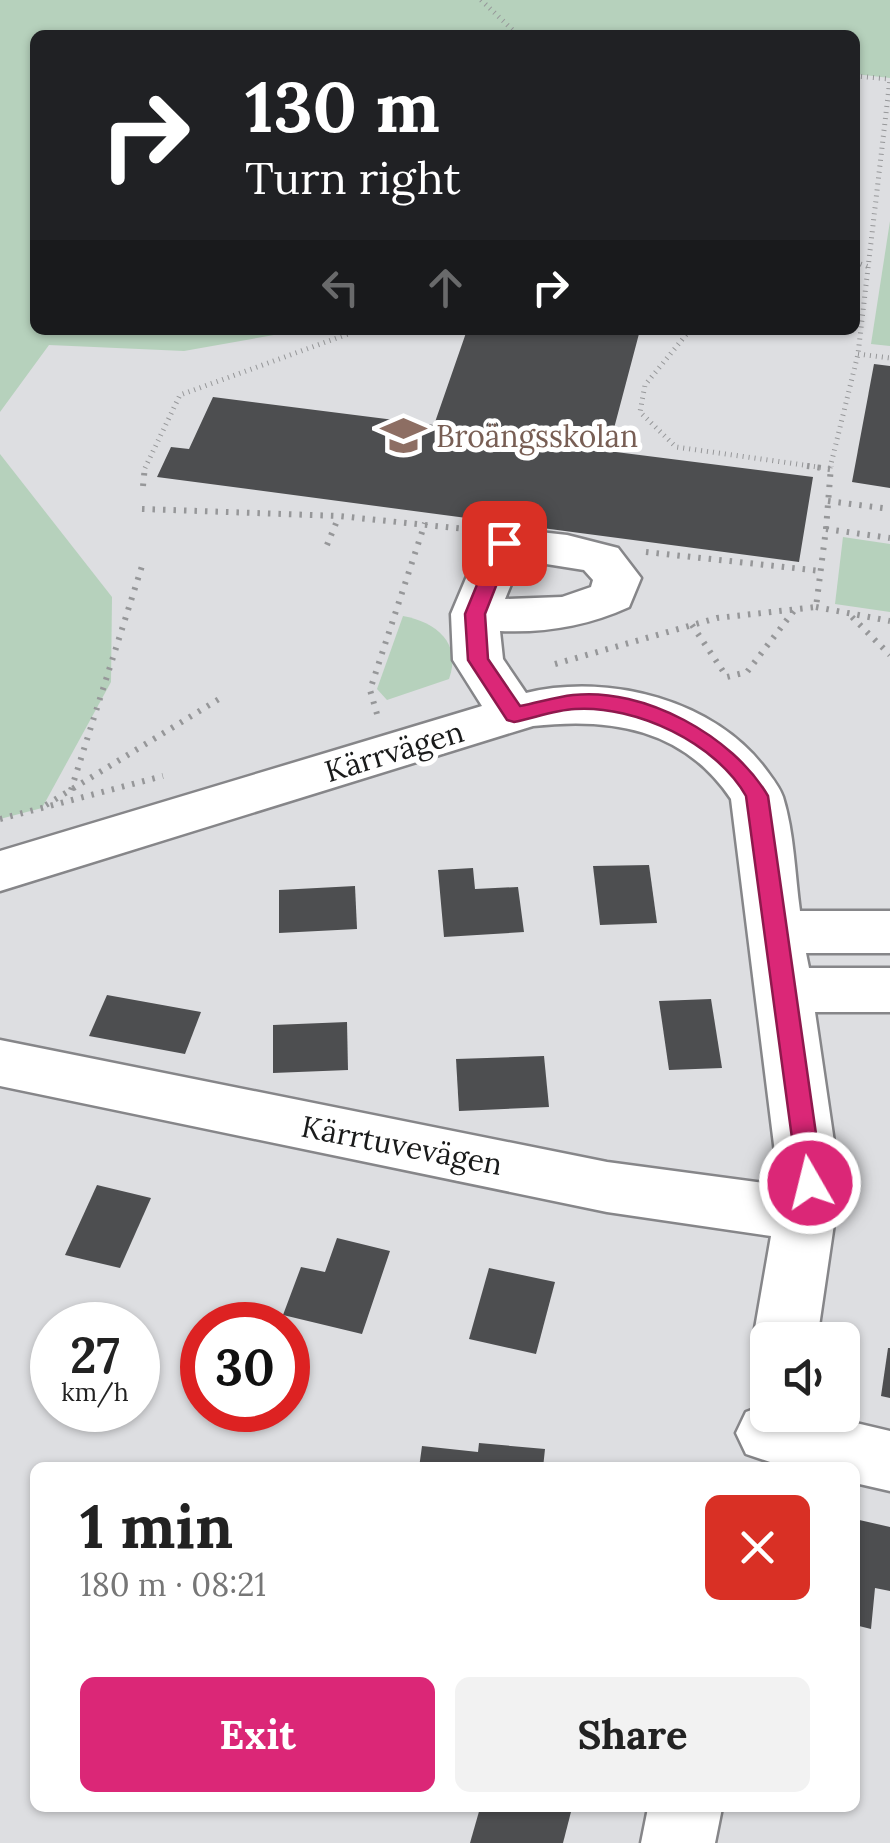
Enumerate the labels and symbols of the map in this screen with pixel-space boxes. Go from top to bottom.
school or university icon: Broängsskolan [379,412,427,460]
place label: Broängsskolan [436,417,638,456]
pin [462,501,547,586]
street label: Kärrvägen [320,712,468,791]
street label: Kärrtuvevägen [298,1107,506,1184]
position arrow [758,1131,862,1235]
speed limit sign: 30 [180,1302,310,1432]

